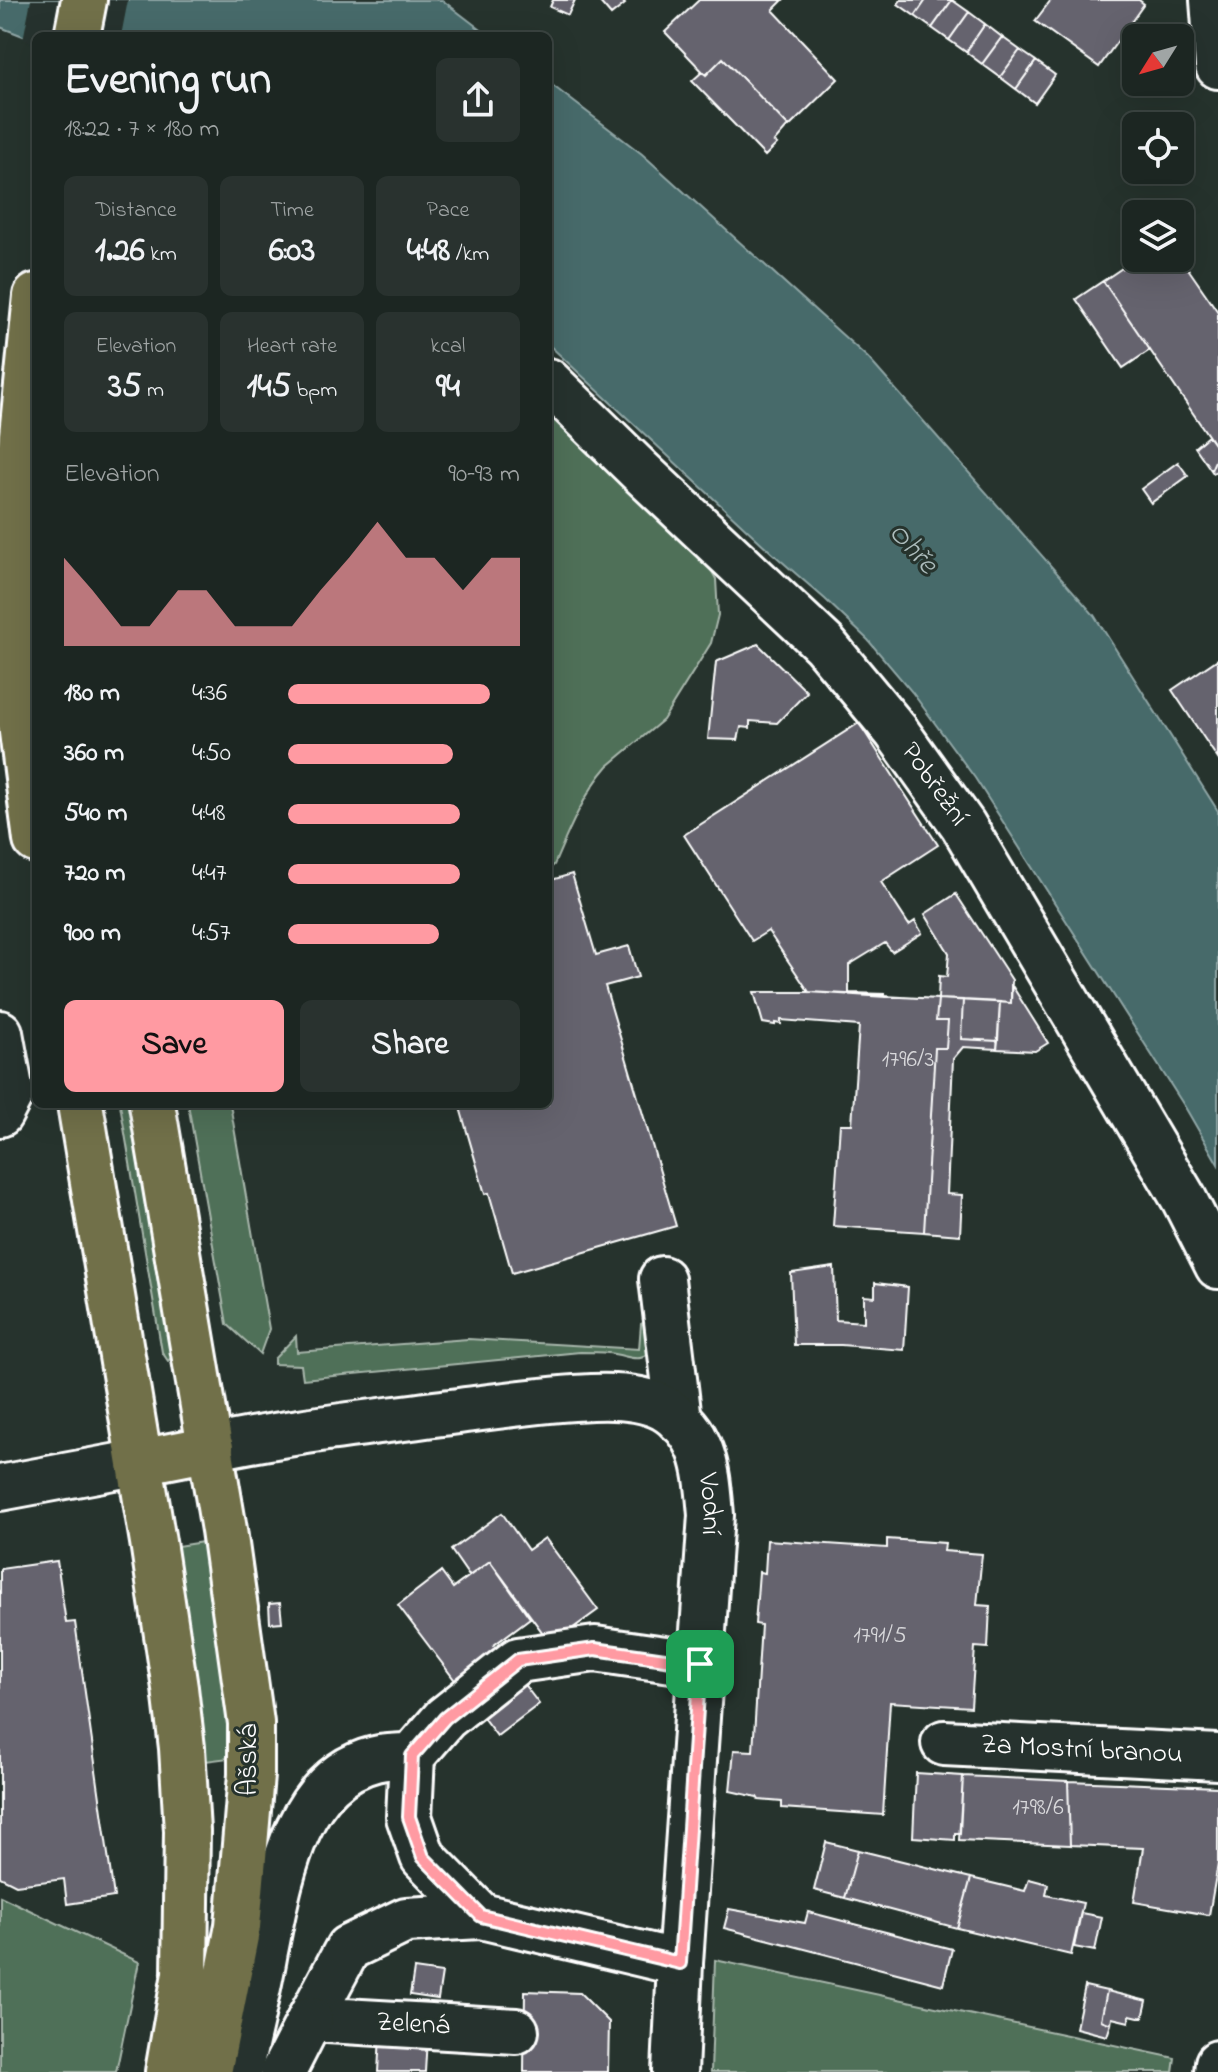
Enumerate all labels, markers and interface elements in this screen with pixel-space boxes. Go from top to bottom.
north arrow [1122,24,1194,96]
map controls [1122,24,1194,272]
text: Evening run [64,49,271,113]
button: share [436,58,520,142]
text: 18:22 · 7 × 180 m [64,111,219,149]
button: locate [1122,112,1194,184]
text: Distance [95,195,177,227]
text: Time [270,195,314,227]
text: Pace [427,195,469,227]
button: layers [1122,200,1194,272]
text: 1.26 [95,227,145,277]
text: 6:03 [269,227,315,277]
text: 4:48 [407,227,450,277]
text: km [145,239,177,271]
text: /km [450,239,489,271]
text: Elevation [96,331,176,363]
text: Heart rate [247,331,337,363]
text: kcal [431,331,465,363]
text: 35 [108,363,141,413]
text: 145 [247,363,291,413]
text: 94 [436,363,460,413]
text: m [141,375,164,407]
text: bpm [291,375,337,407]
text: Elevation [64,456,160,494]
text: 90–93 m [448,456,520,494]
water label: Ohře [877,513,948,586]
text: 180 m [64,675,120,713]
text: 4:36 [192,675,227,713]
street label: Pobřežní [890,734,978,835]
text: 360 m [64,735,124,773]
text: 4:50 [192,735,231,773]
text: 540 m [64,795,128,833]
text: 4:48 [192,795,225,833]
text: 720 m [64,855,126,893]
text: 4:47 [192,855,226,893]
text: 900 m [64,915,121,953]
text: 4:57 [192,915,231,953]
button: Save [64,1000,284,1092]
button: Share [300,1000,520,1092]
house number: 1796/3 [882,1043,934,1078]
street label: Vodní [686,1469,732,1537]
house number: 1791/5 [853,1619,907,1654]
pin [666,1630,734,1698]
icon: arrive [678,1642,722,1686]
street label: Ašská [229,1724,270,1796]
street label: Za Mostní branou [980,1724,1184,1776]
house number: 1798/6 [1012,1791,1064,1826]
street label: Zelená [375,2003,451,2047]

